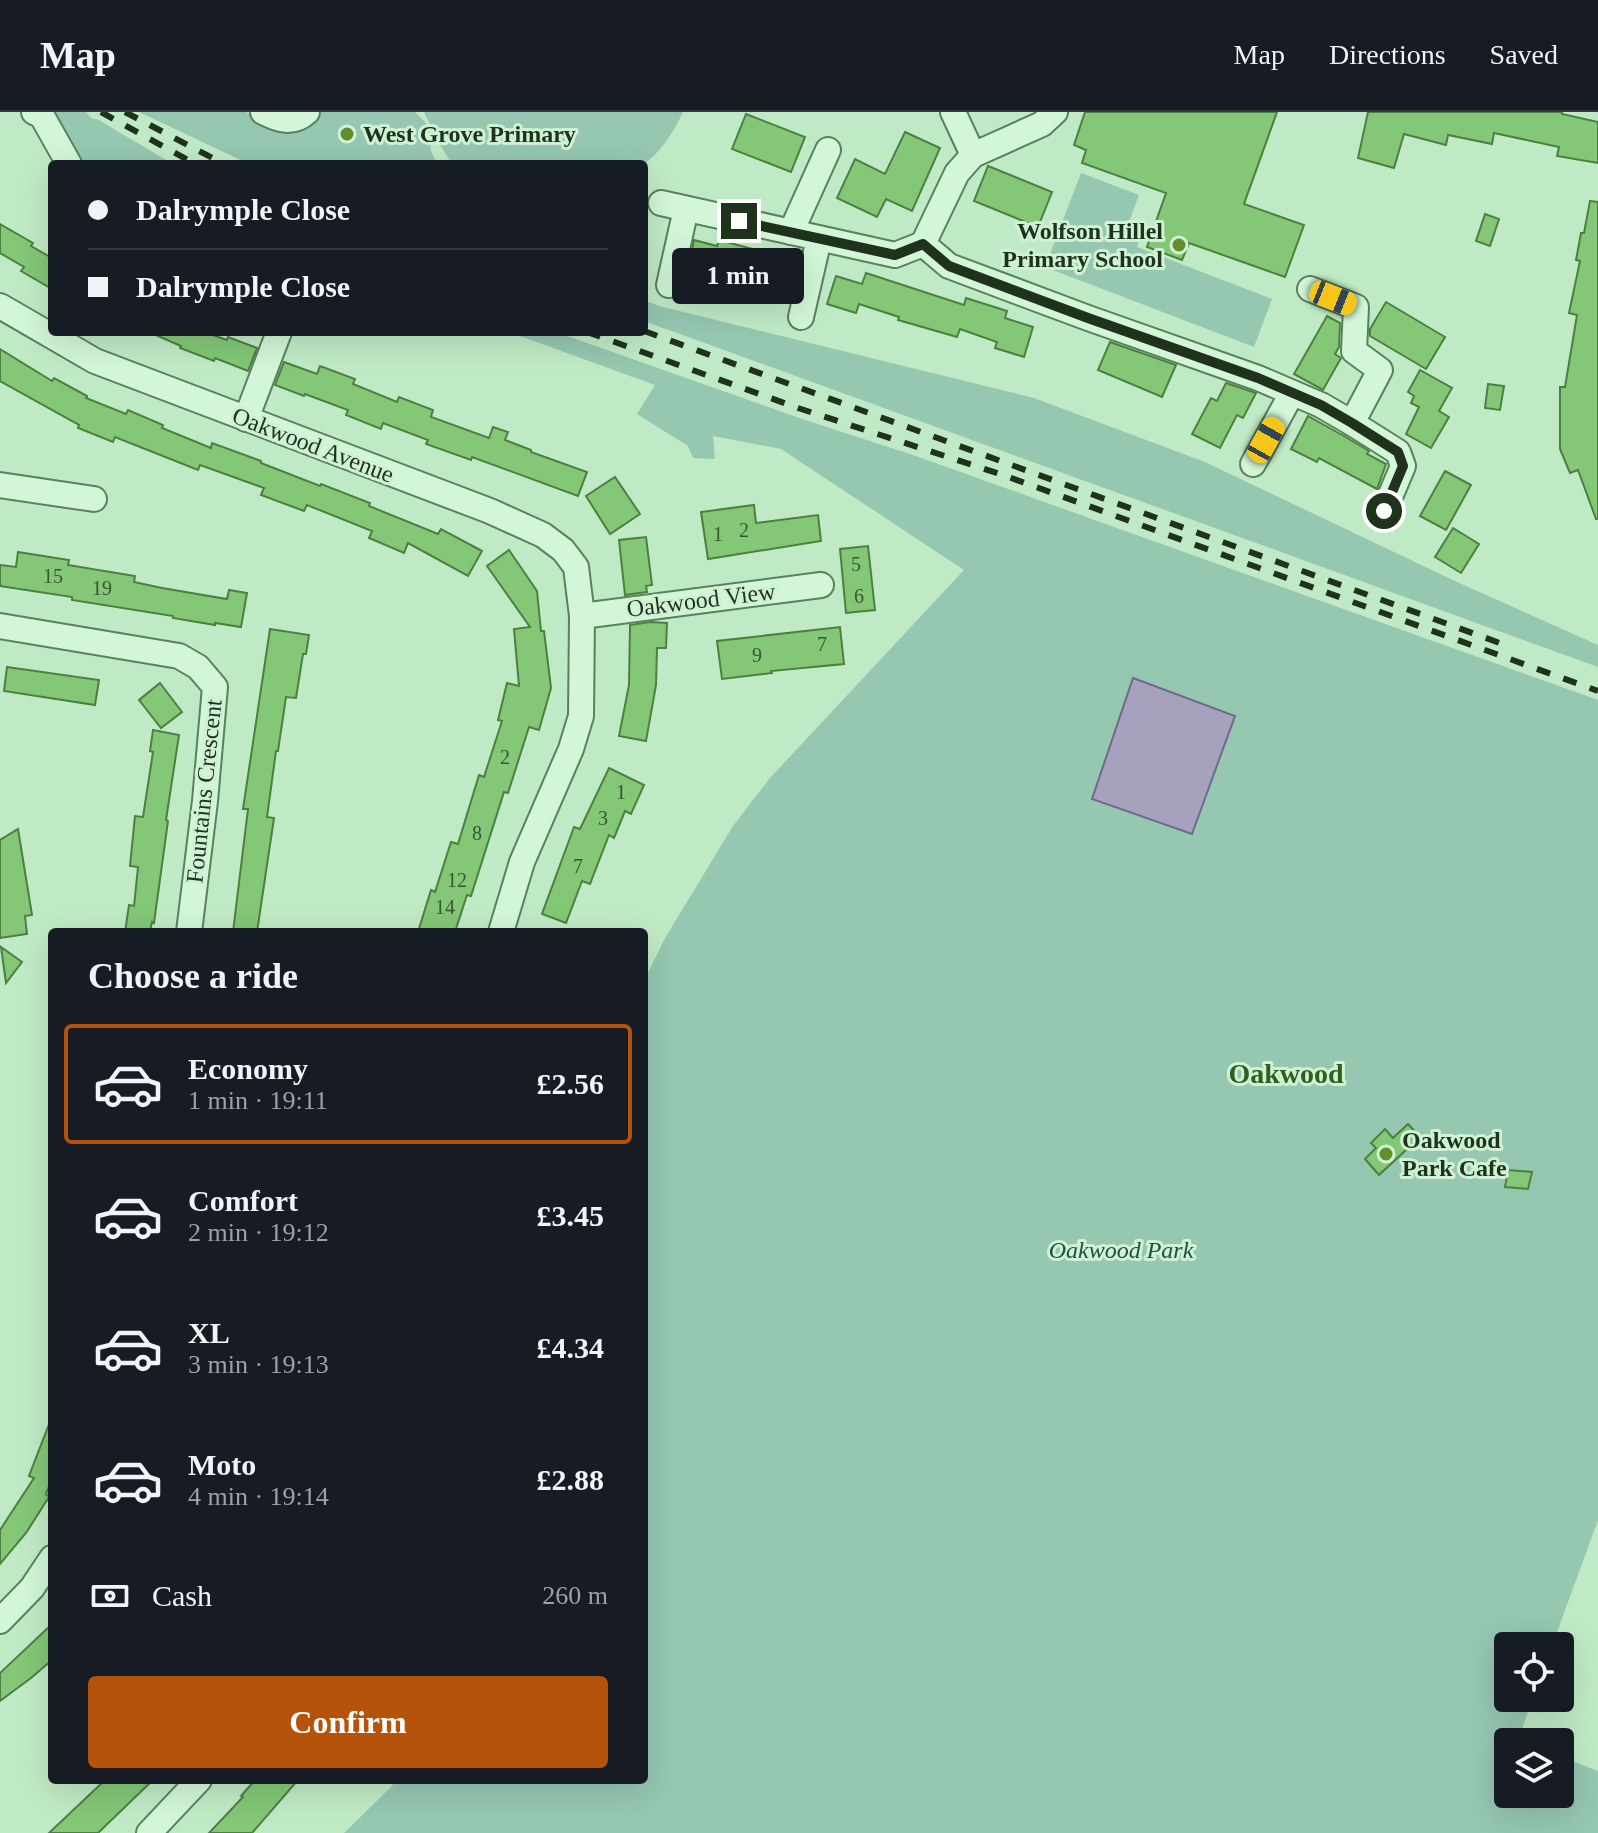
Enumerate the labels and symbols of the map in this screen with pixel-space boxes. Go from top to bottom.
place label: West Grove Primary [363,121,576,147]
marker: West Grove Primary [338,125,356,143]
route end [721,203,757,239]
place label: Wolfson Hillel Primary School [1002,218,1163,272]
marker: Wolfson Hillel Primary School [1170,236,1188,254]
callout: 1 min [673,249,805,305]
car [1306,278,1360,318]
street label: Oakwood Avenue [229,402,397,488]
car [1244,413,1288,467]
route start [1366,493,1402,529]
house number: 2 [739,519,749,541]
house number: 1 [713,523,723,545]
house number: 5 [851,553,861,575]
house number: 15 [43,565,63,587]
house number: 19 [92,577,112,599]
street label: Oakwood View [625,578,777,622]
house number: 6 [854,585,864,607]
house number: 7 [817,633,827,655]
house number: 9 [752,644,762,666]
street label: Fountains Crescent [181,697,227,884]
house number: 2 [500,746,510,768]
house number: 1 [616,781,626,803]
house number: 3 [598,807,608,829]
house number: 8 [472,822,482,844]
house number: 7 [573,855,583,877]
house number: 12 [447,869,467,891]
house number: 14 [435,896,455,918]
district label: Oakwood [1228,1058,1344,1089]
place label: Oakwood Park Cafe [1402,1127,1507,1181]
marker: Oakwood Park Cafe [1377,1145,1395,1163]
park label: Oakwood Park [1049,1237,1194,1263]

